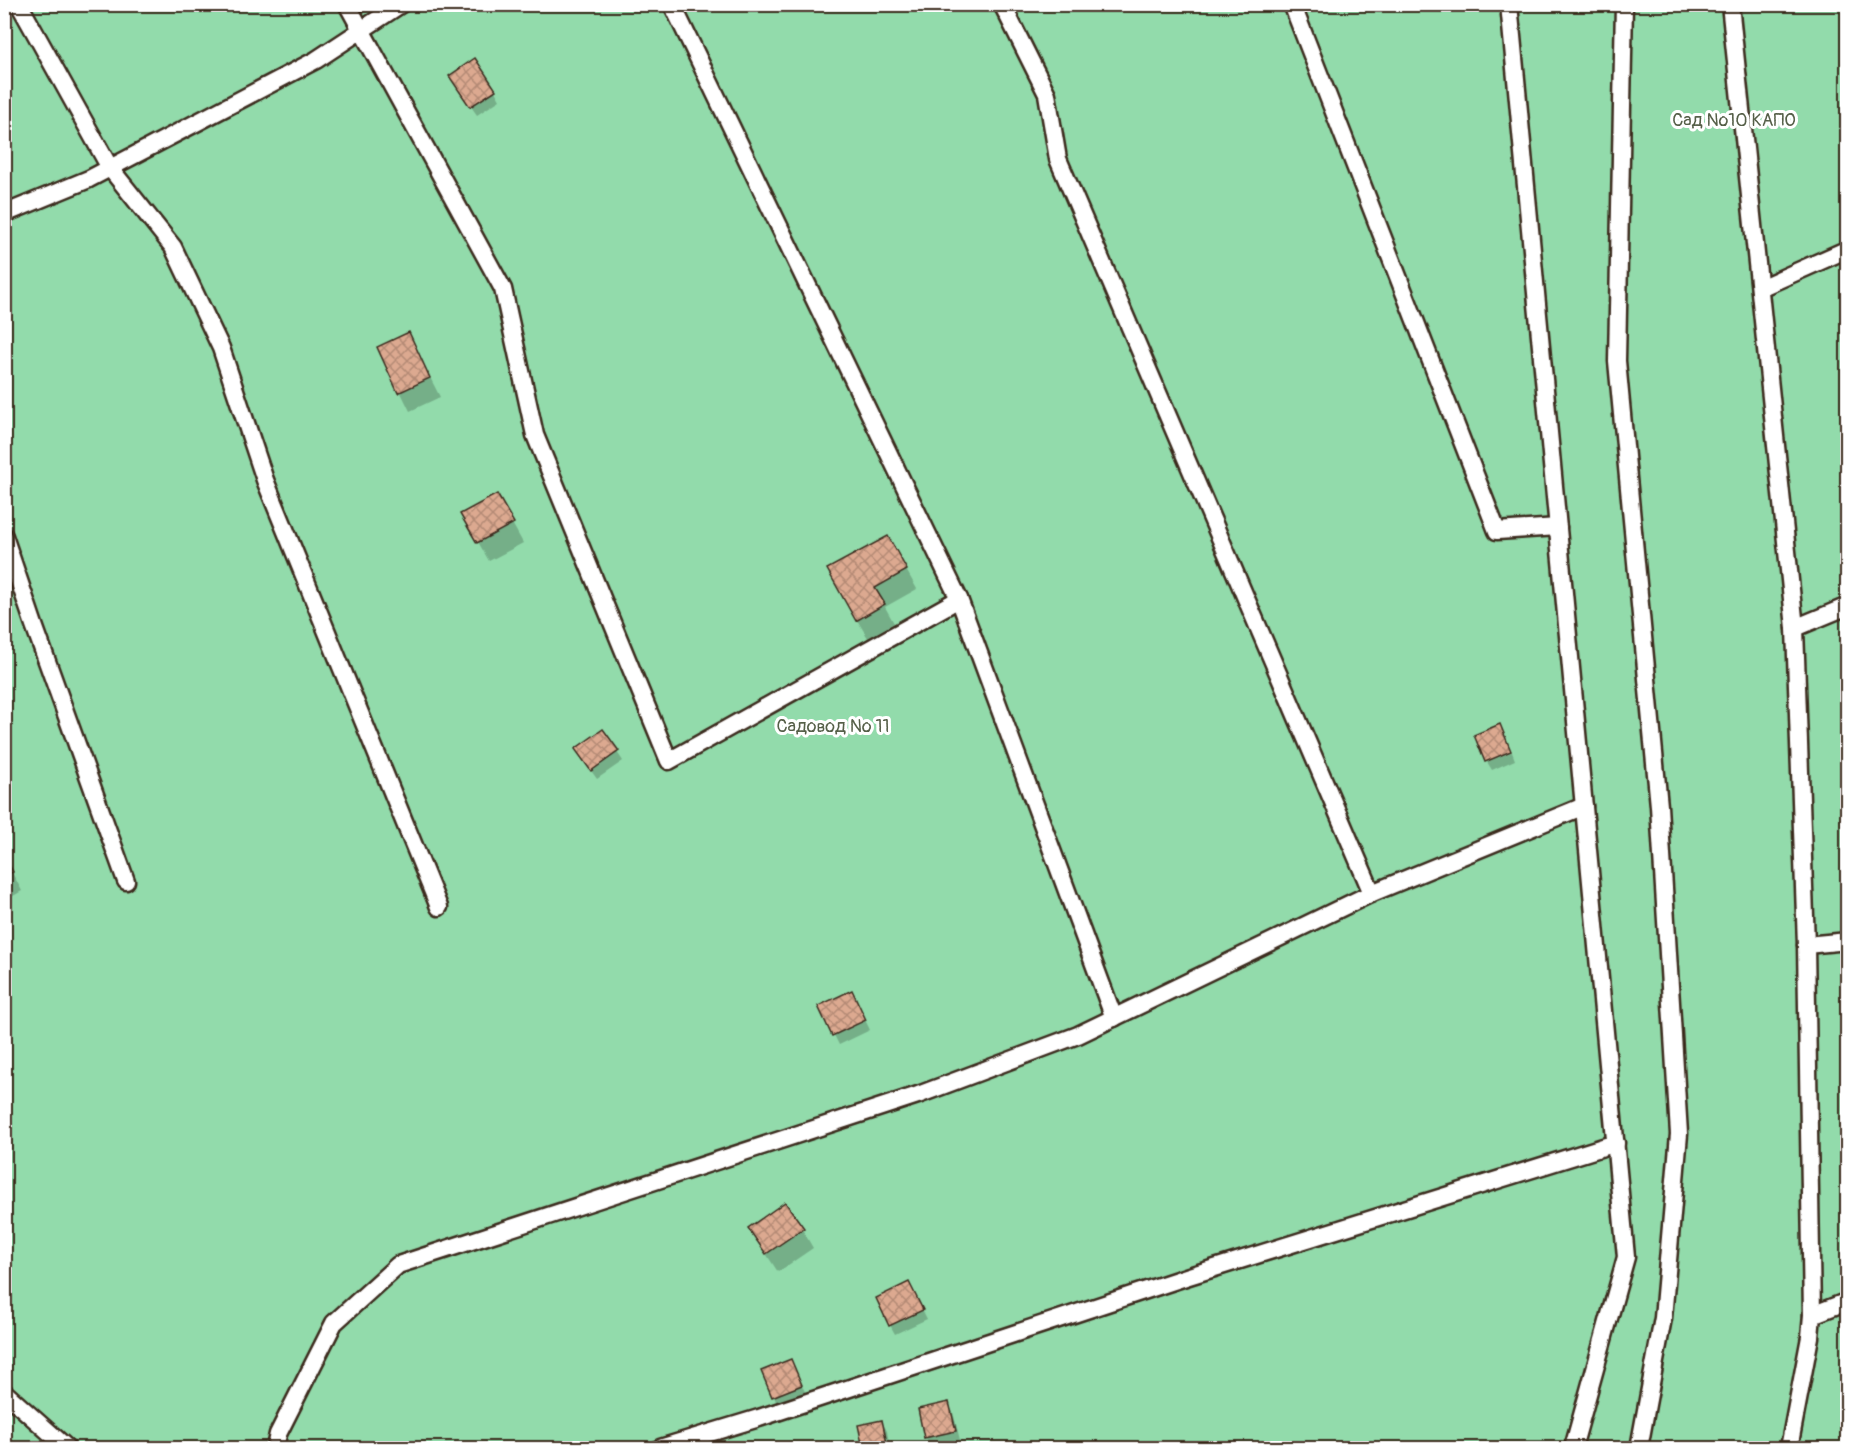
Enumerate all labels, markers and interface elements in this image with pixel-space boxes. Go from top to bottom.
park label: Сад №10 КАПО [1672,109,1796,132]
park label: Садовод № 11 [777,715,890,738]

